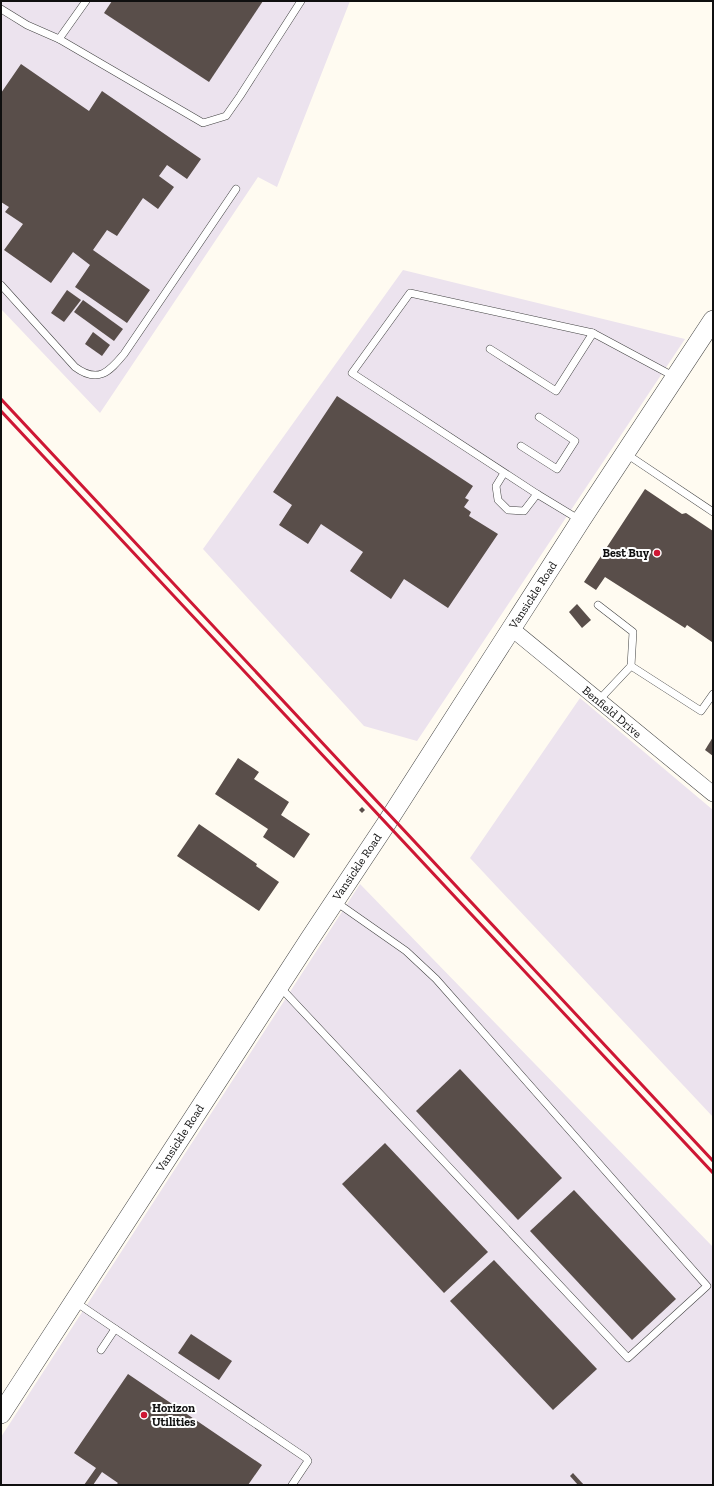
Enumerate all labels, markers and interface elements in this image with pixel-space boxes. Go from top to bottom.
place label: Best Buy [603,546,650,560]
marker: Best Buy [652,548,662,558]
street label: Vansickle Road [505,558,560,632]
street label: Benfield Drive [580,683,645,741]
street label: Vansickle Road [329,831,385,904]
street label: Vansickle Road [152,1101,207,1175]
place label: Horizon Utilities [152,1401,196,1429]
marker: Horizon Utilities [139,1410,149,1420]

